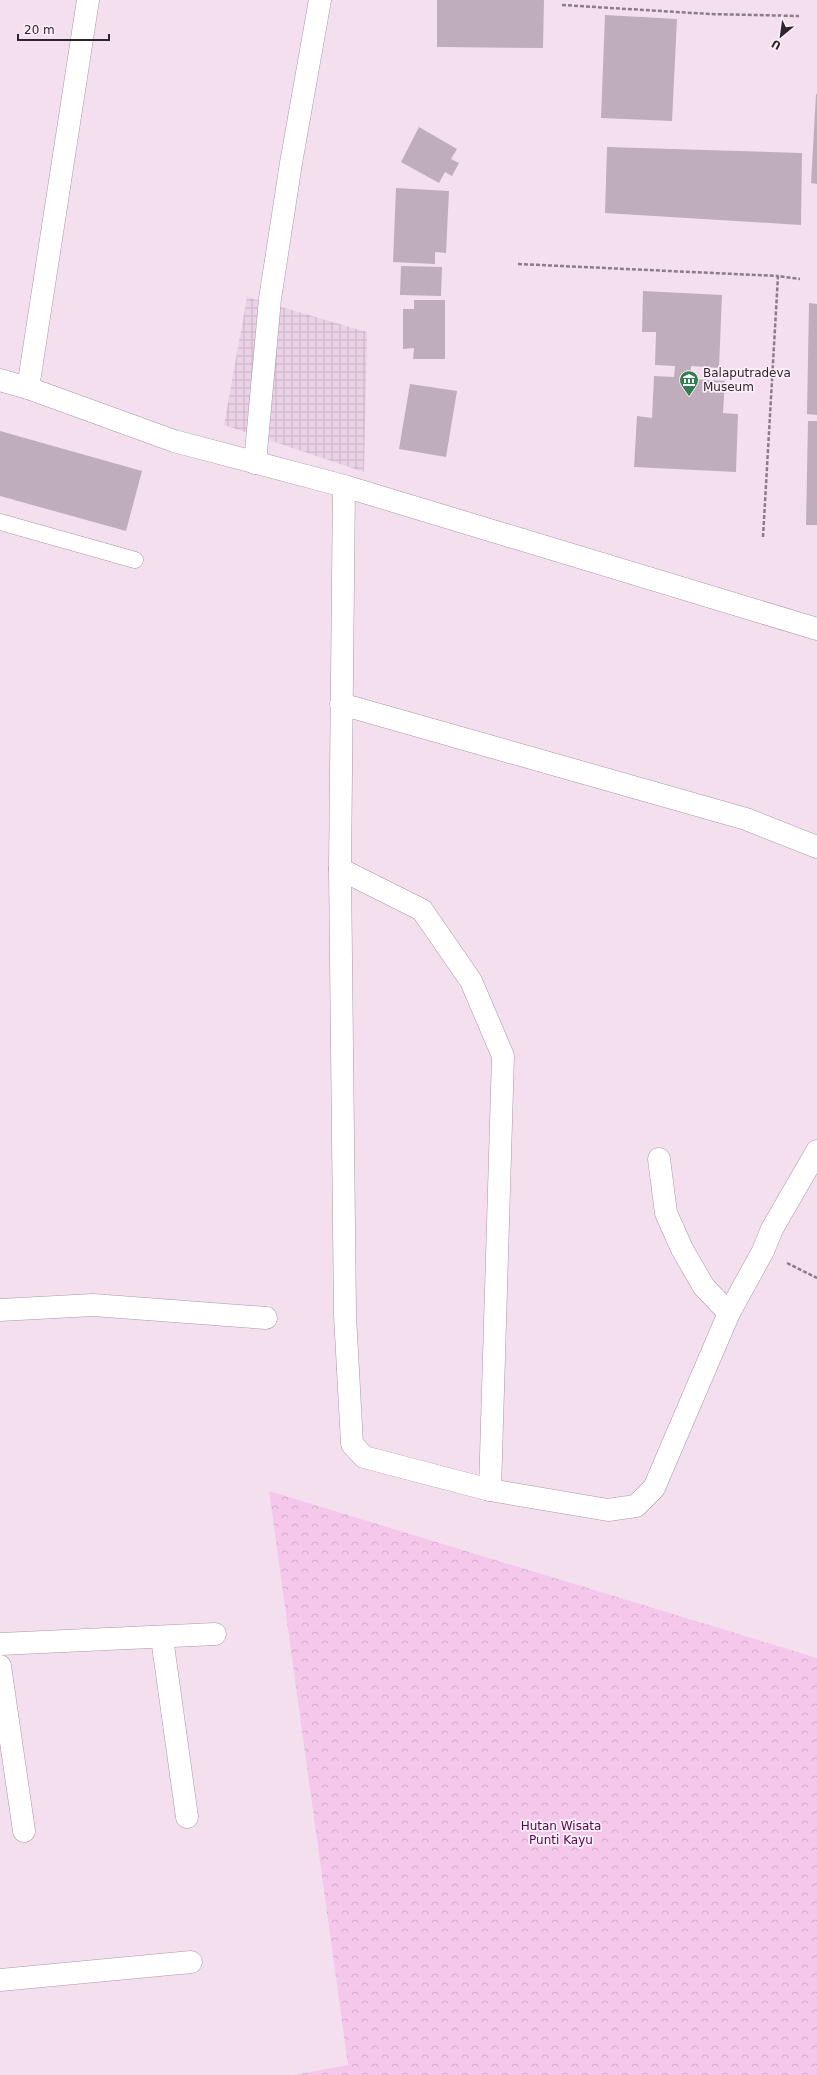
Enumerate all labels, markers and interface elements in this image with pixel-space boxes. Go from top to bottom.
scale bar [18,16,109,42]
north arrow [761,16,801,56]
text: 20 m [24,23,55,37]
text: U [769,36,783,52]
place label: Balaputradeva Museum [703,366,791,394]
museum icon: Balaputradeva Museum [678,369,700,397]
park label: Hutan Wisata Punti Kayu [521,1819,601,1847]

